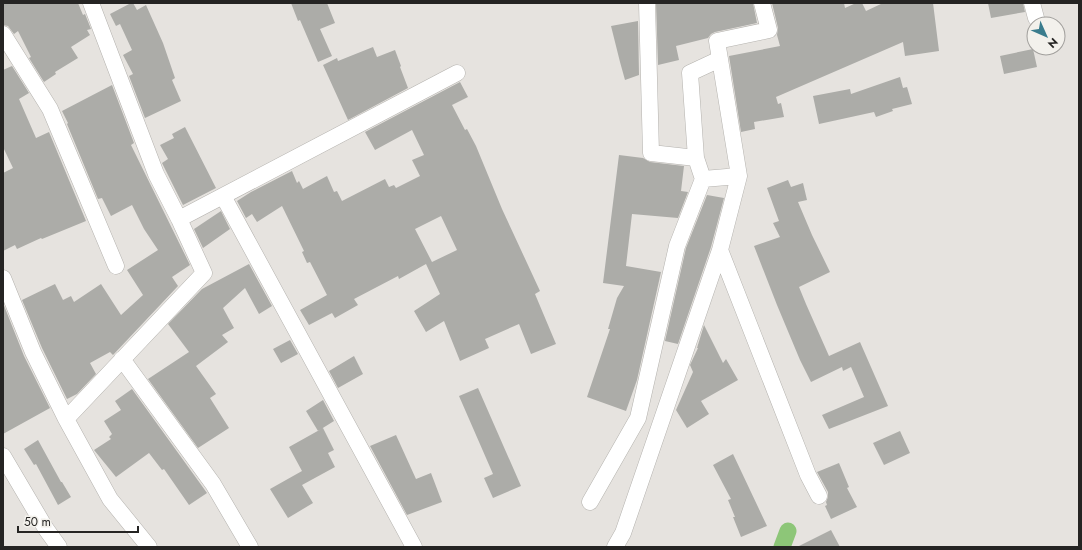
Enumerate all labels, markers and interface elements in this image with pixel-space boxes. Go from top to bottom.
north arrow [1026,16,1066,56]
text: N [1044,34,1062,52]
scale bar [18,508,138,534]
text: 50 m [24,513,51,531]

